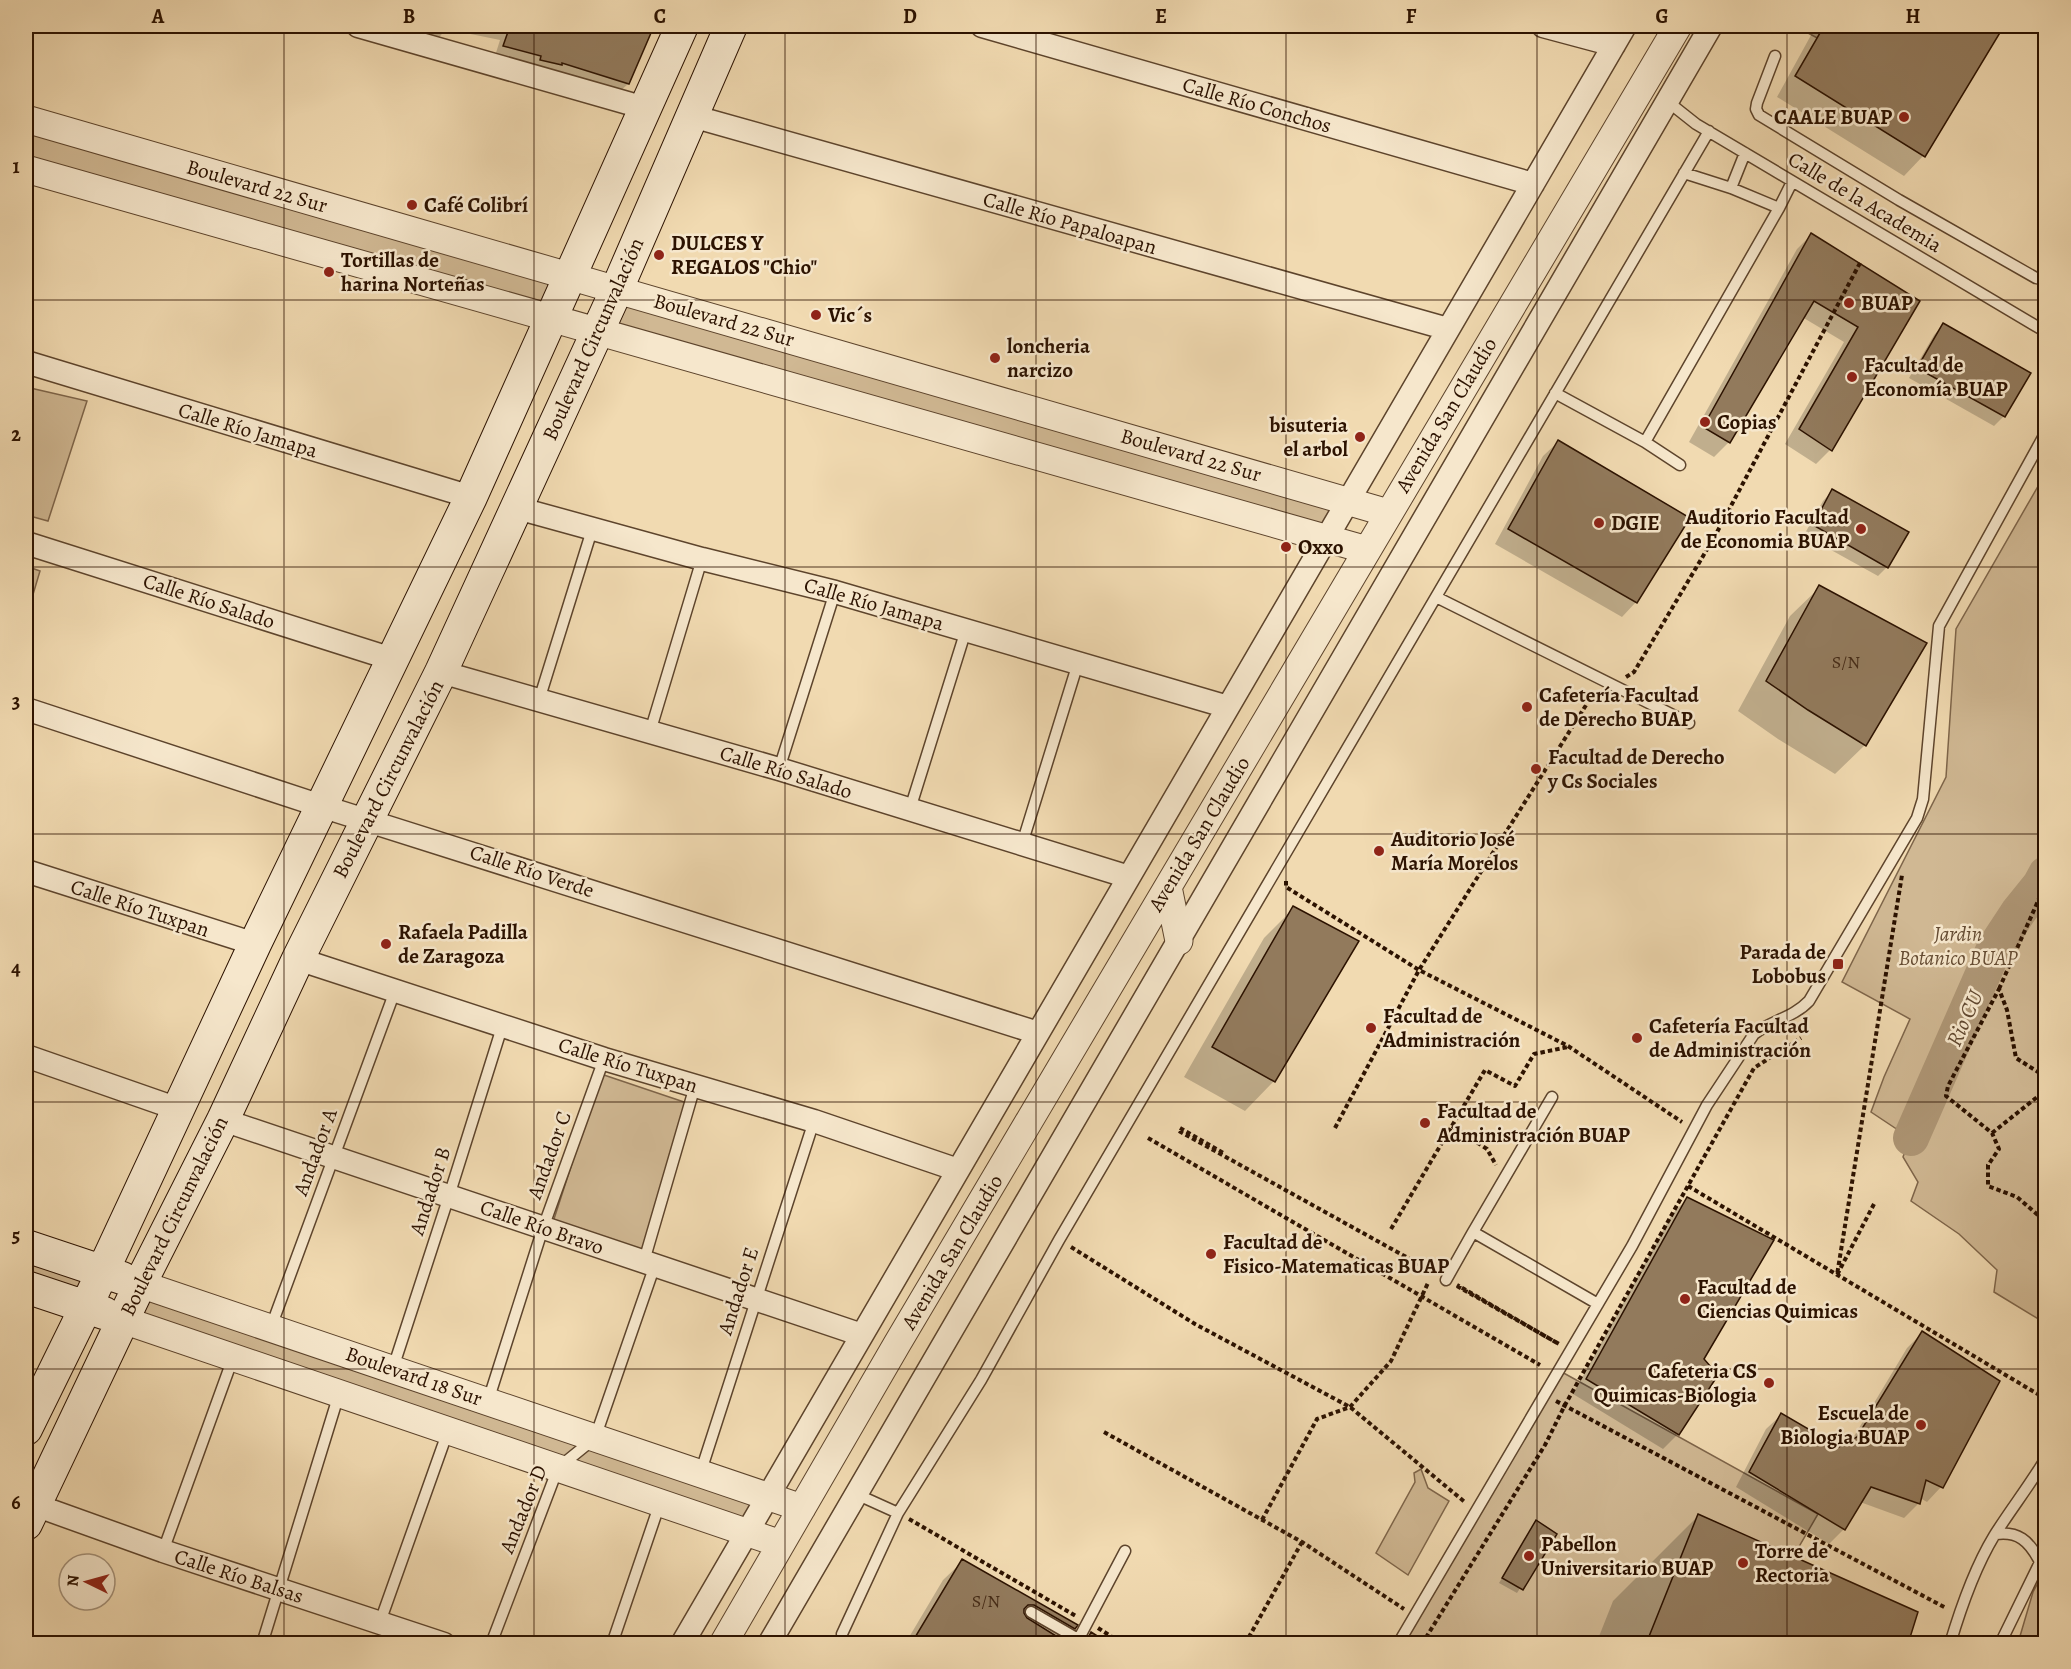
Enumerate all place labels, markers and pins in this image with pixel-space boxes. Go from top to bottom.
place label: CAALE BUAP [1774,103,1892,131]
marker: CAALE BUAP [1897,110,1911,124]
place label: Café Colibrí [424,191,528,219]
marker: Café Colibrí [405,198,419,212]
place label: DULCES Y REGALOS "Chio" [671,229,818,281]
place label: Tortillas de harina Norteñas [341,246,485,298]
marker: DULCES Y REGALOS "Chio" [652,248,666,262]
marker: Tortillas de harina Norteñas [322,265,336,279]
place label: BUAP [1861,289,1913,317]
marker: BUAP [1842,296,1856,310]
place label: Vic´s [827,301,872,329]
marker: Vic´s [809,308,823,322]
place label: loncheria narcizo [1007,332,1091,384]
marker: loncheria narcizo [988,351,1002,365]
place label: Facultad de Economía BUAP [1864,351,2008,403]
marker: Facultad de Economía BUAP [1845,370,1859,384]
place label: Copias [1717,408,1777,436]
place label: bisuteria el arbol [1268,411,1349,463]
marker: Copias [1698,415,1712,429]
marker: bisuteria el arbol [1353,430,1367,444]
place label: Auditorio Facultad de Economia BUAP [1681,503,1850,555]
place label: DGIE [1611,509,1660,537]
marker: DGIE [1592,516,1606,530]
marker: Auditorio Facultad de Economia BUAP [1854,522,1868,536]
place label: Oxxo [1298,533,1344,561]
marker: Oxxo [1279,540,1293,554]
place label: Cafetería Facultad de Derecho BUAP [1539,681,1700,733]
marker: Cafetería Facultad de Derecho BUAP [1520,700,1534,714]
place label: Facultad de Derecho y Cs Sociales [1547,743,1725,795]
marker: Facultad de Derecho y Cs Sociales [1529,762,1543,776]
place label: Auditorio José María Morelos [1390,825,1518,877]
marker: Auditorio José María Morelos [1372,844,1386,858]
place label: Rafaela Padilla de Zaragoza [398,918,529,970]
marker: Rafaela Padilla de Zaragoza [379,937,393,951]
place label: Parada de Lobobus [1740,938,1826,990]
marker: Parada de Lobobus [1831,957,1845,971]
place label: Facultad de Administración [1382,1002,1521,1054]
place label: Cafetería Facultad de Administración [1649,1012,1811,1064]
marker: Facultad de Administración [1364,1021,1378,1035]
marker: Cafetería Facultad de Administración [1630,1031,1644,1045]
place label: Facultad de Administración BUAP [1436,1097,1630,1149]
marker: Facultad de Administración BUAP [1418,1116,1432,1130]
place label: Facultad de Fisico-Matematicas BUAP [1223,1228,1449,1280]
marker: Facultad de Fisico-Matematicas BUAP [1204,1247,1218,1261]
place label: Facultad de Ciencias Quimicas [1697,1273,1858,1325]
marker: Facultad de Ciencias Quimicas [1678,1292,1692,1306]
place label: Cafeteria CS Quimicas-Biologia [1594,1357,1758,1409]
marker: Cafeteria CS Quimicas-Biologia [1762,1376,1776,1390]
place label: Escuela de Biologia BUAP [1780,1399,1909,1451]
marker: Escuela de Biologia BUAP [1914,1418,1928,1432]
place label: Pabellon Universitario BUAP [1541,1530,1713,1582]
place label: Torre de Rectoria [1755,1537,1830,1589]
marker: Pabellon Universitario BUAP [1522,1549,1536,1563]
marker: Torre de Rectoria [1736,1556,1750,1570]

